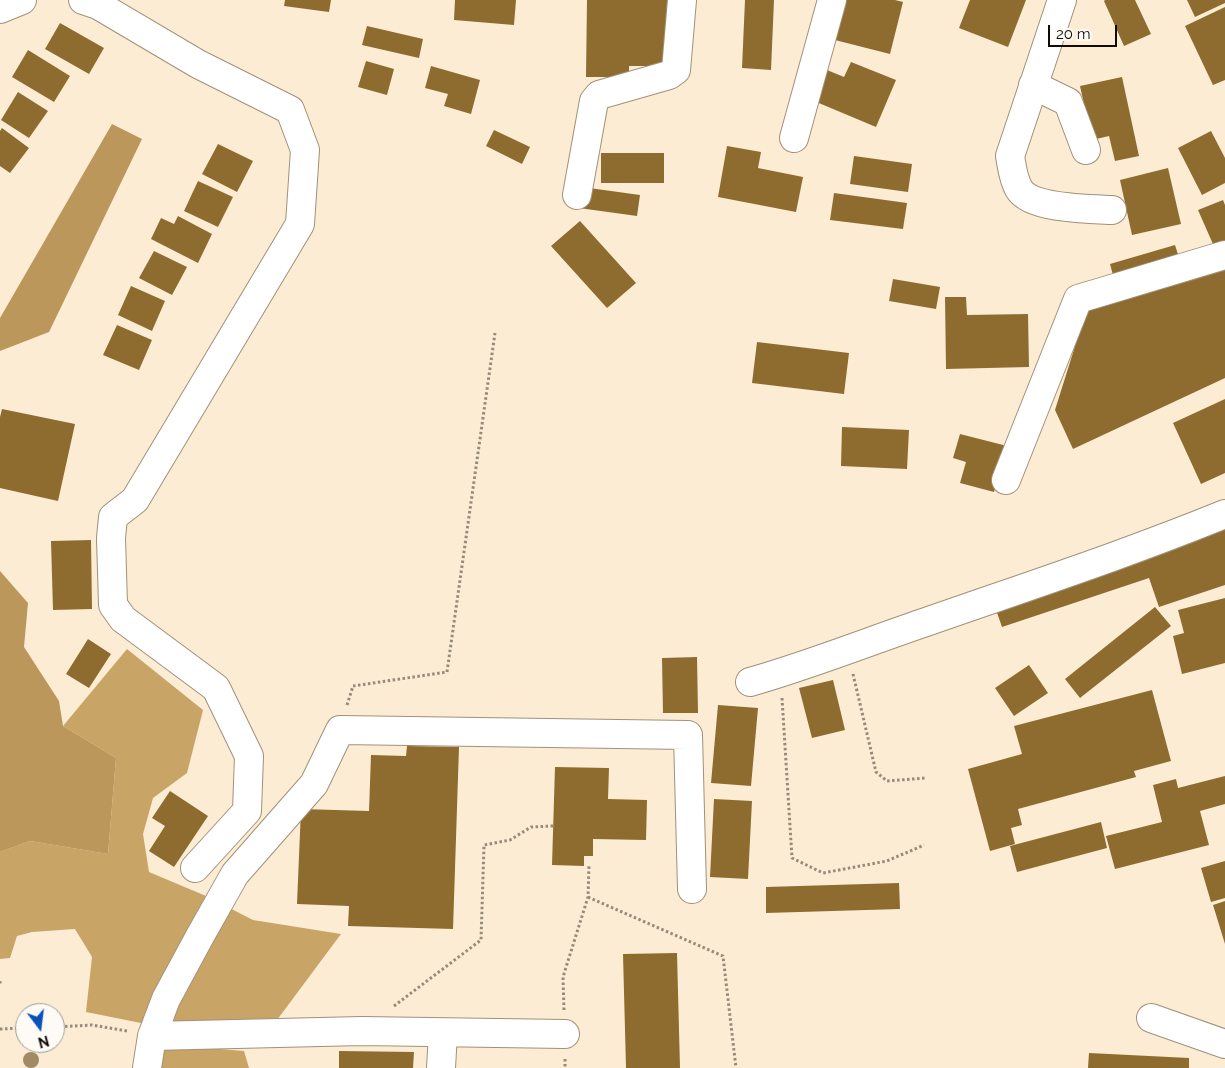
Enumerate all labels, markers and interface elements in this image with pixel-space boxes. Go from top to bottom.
scale bar [1050,15,1119,47]
text: 20 m [1056,25,1091,43]
north arrow [15,1003,65,1053]
text: N [36,1032,51,1051]

